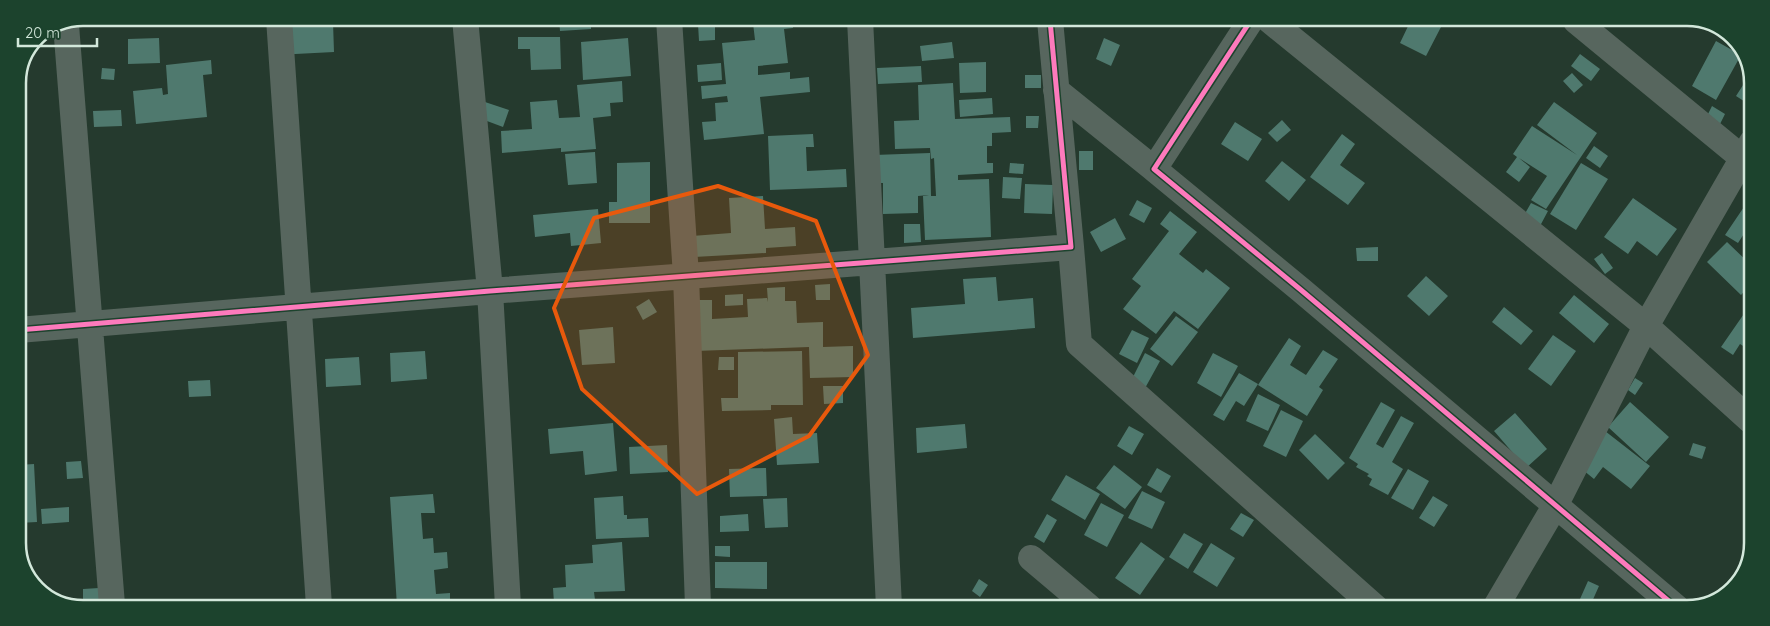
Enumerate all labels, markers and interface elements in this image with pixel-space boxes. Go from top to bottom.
scale bar [18,15,96,47]
text: 20 m [25,23,60,42]

